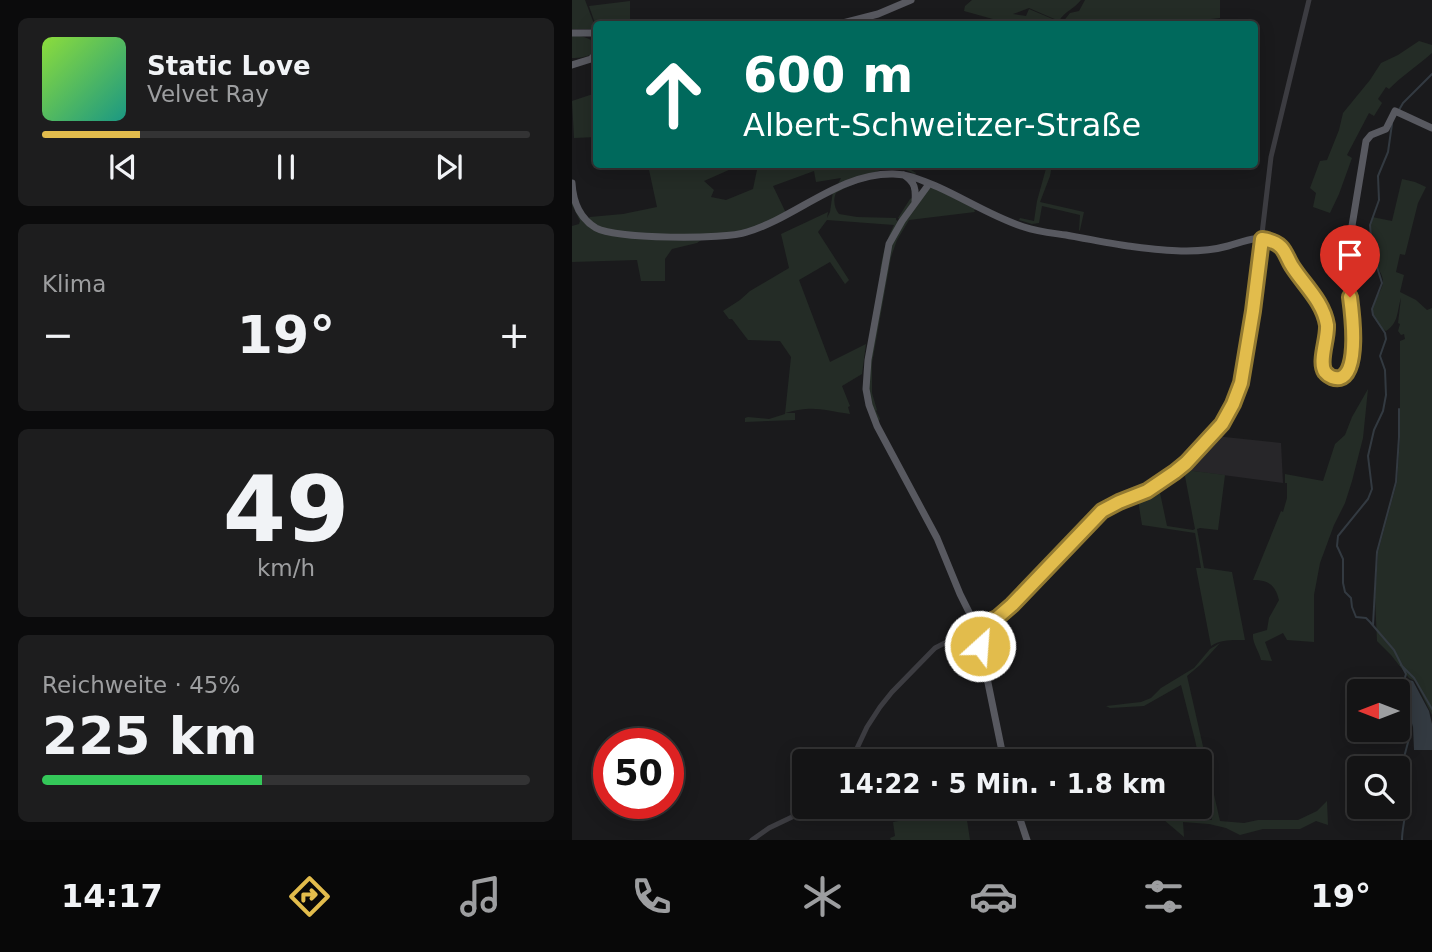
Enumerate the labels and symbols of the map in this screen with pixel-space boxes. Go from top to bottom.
pin [1320,225,1380,297]
position arrow [943,609,1017,683]
north arrow [1347,679,1410,742]
speed limit sign: 50 [593,728,684,819]

